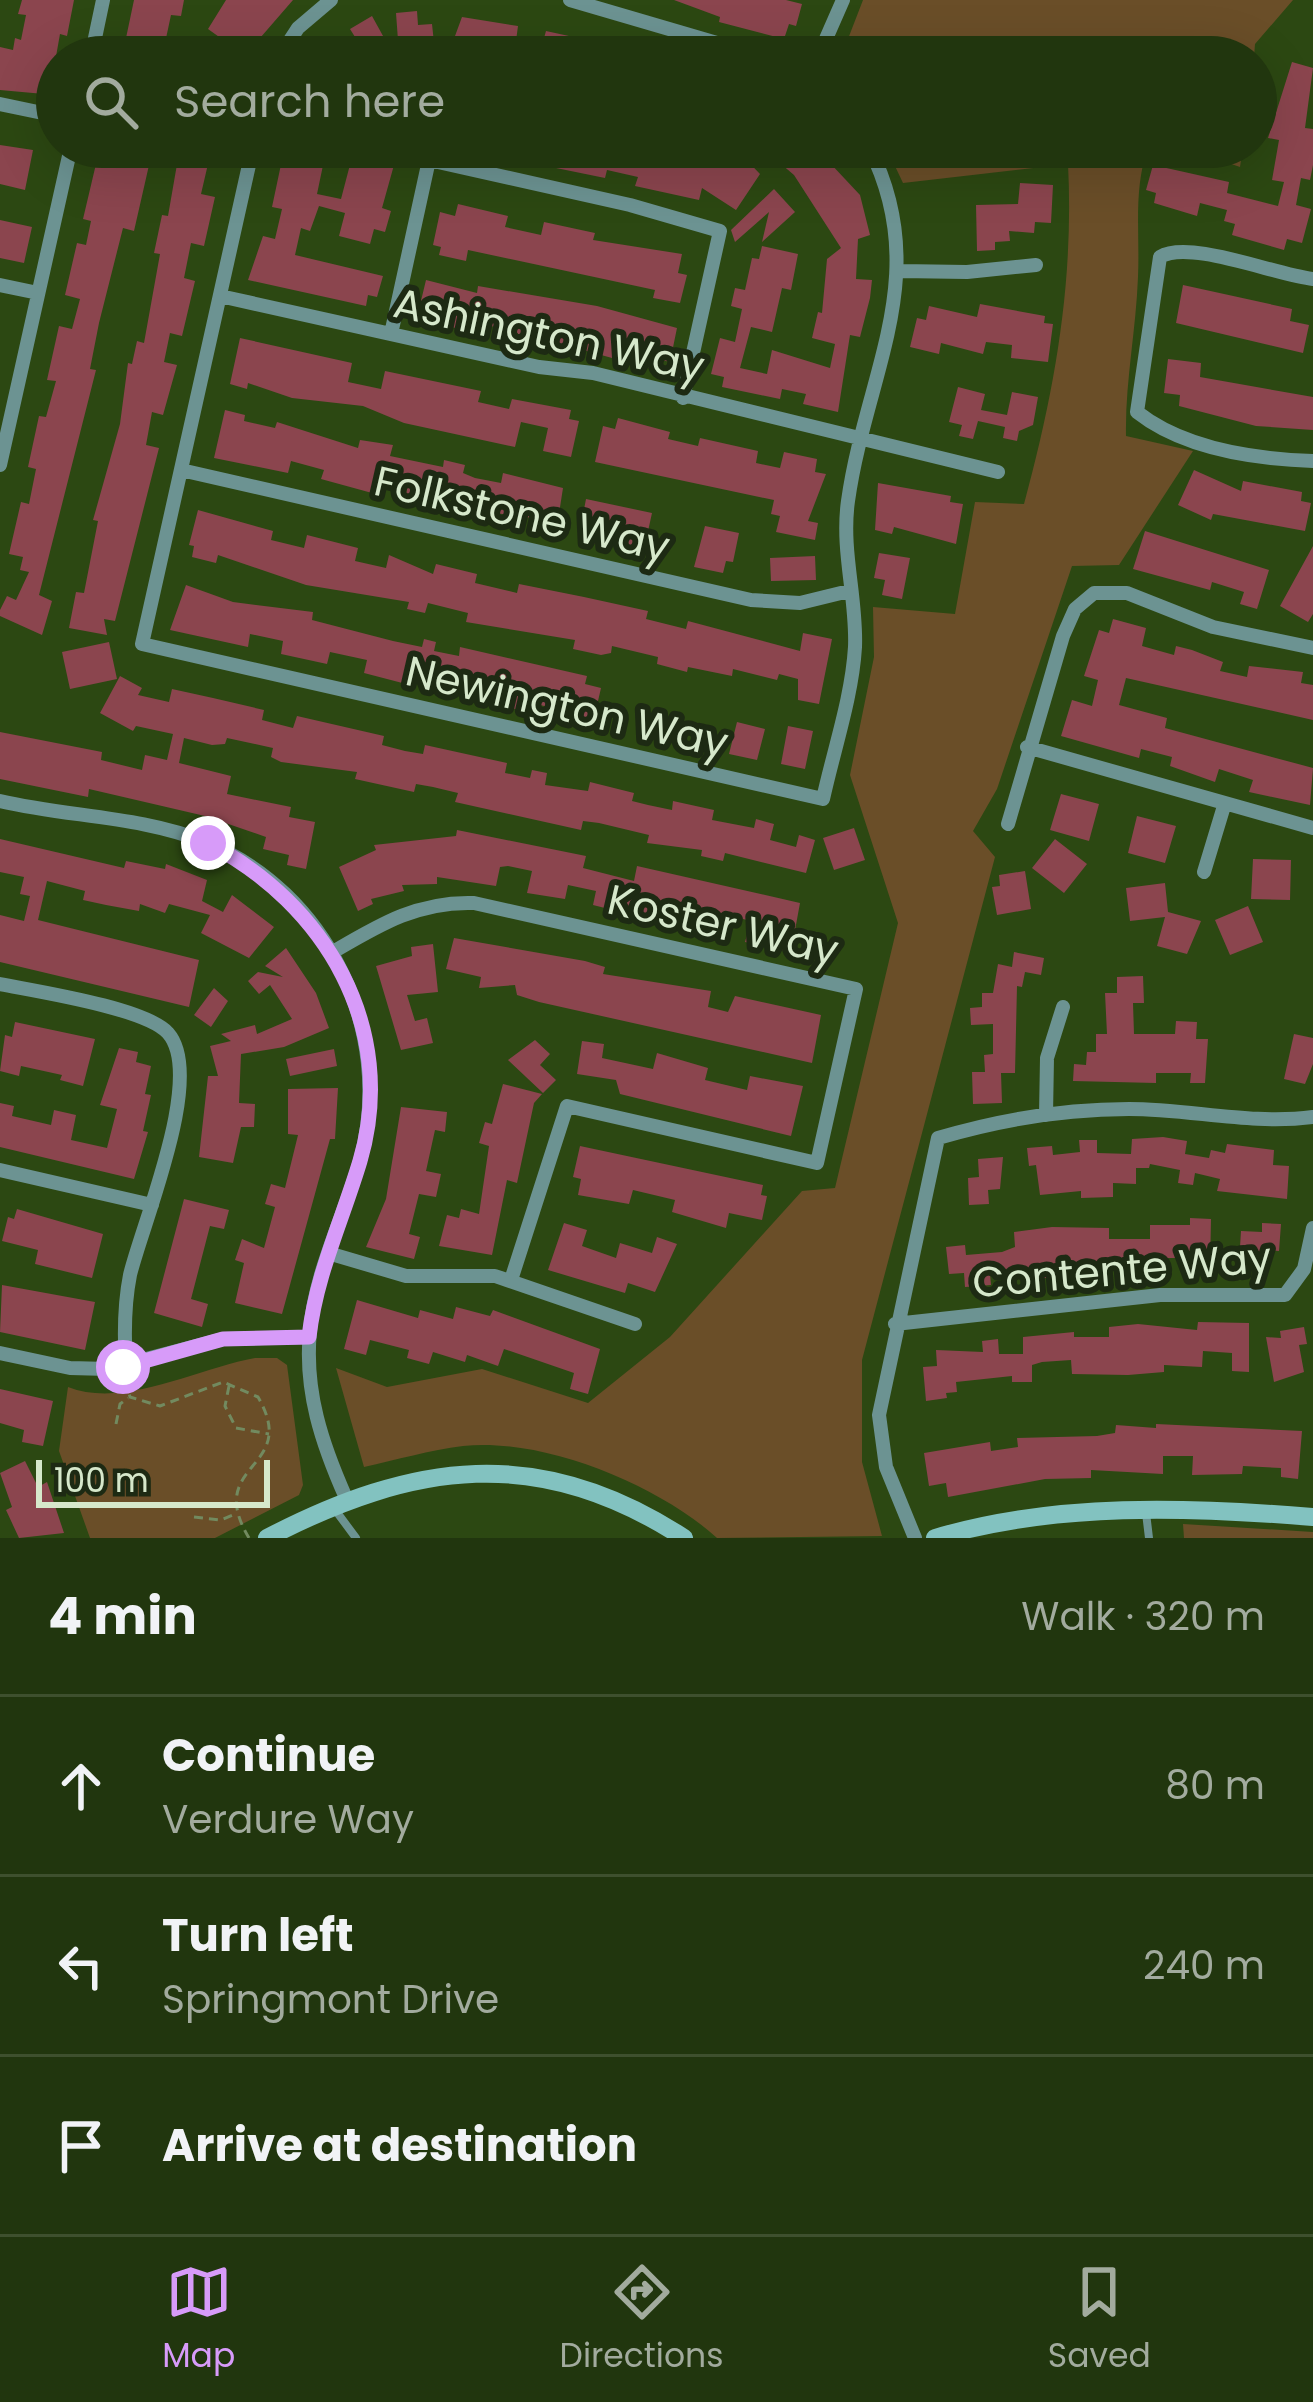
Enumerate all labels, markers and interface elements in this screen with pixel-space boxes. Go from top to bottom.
search box [36,36,1277,168]
icon: search [78,69,144,135]
text: Search here [174,70,445,133]
street label: Ashington Way [388,273,710,397]
street label: Folkstone Way [369,451,676,577]
street label: Newington Way [400,641,734,773]
route end [181,816,235,870]
street label: Koster Way [602,870,845,980]
street label: Contente Way [970,1228,1274,1312]
route start [96,1340,150,1394]
scale bar [36,1454,270,1507]
text: 100 m [54,1457,149,1504]
text: 4 min [48,1580,197,1652]
text: Walk · 320 m [1021,1589,1265,1644]
text: Continue [162,1724,375,1787]
icon: ahead [48,1753,114,1819]
text: 80 m [1165,1758,1265,1813]
text: Verdure Way [162,1792,414,1847]
text: Turn left [162,1904,354,1967]
icon: left [48,1933,114,1999]
text: 240 m [1143,1938,1265,1993]
text: Springmont Drive [162,1972,499,2027]
icon: arrive [48,2113,114,2179]
text: Arrive at destination [162,2114,637,2177]
tab: Map [162,2259,235,2381]
tab: Directions [560,2259,723,2381]
tab: Saved [1048,2259,1151,2381]

